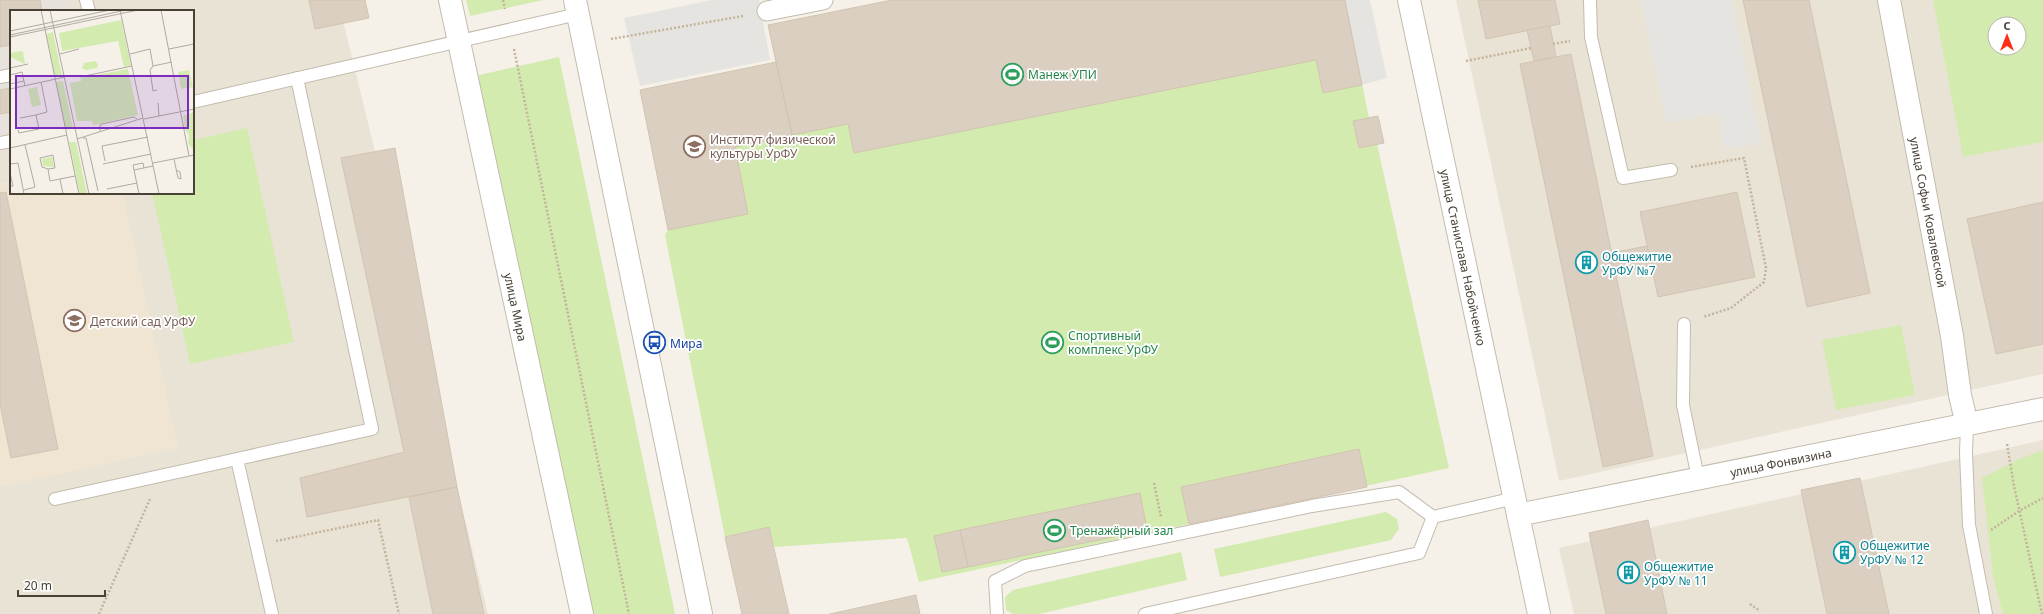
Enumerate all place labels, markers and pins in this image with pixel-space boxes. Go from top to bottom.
sports icon: Манеж УПИ [1000,61,1026,87]
place label: Манеж УПИ [1028,66,1097,83]
place label: Институт физической культуры УрФУ [710,131,836,162]
school or university icon: Институт физической культуры УрФУ [682,133,708,159]
place label: Общежитие УрФУ №7 [1602,248,1672,279]
building icon: Общежитие УрФУ №7 [1574,250,1600,276]
school or university icon: Детский сад УрФУ [62,308,88,334]
place label: Детский сад УрФУ [90,313,196,330]
place label: Спортивный комплекс УрФУ [1068,327,1159,358]
sports icon: Спортивный комплекс УрФУ [1040,329,1066,355]
bus stop icon: Мира [641,330,667,356]
place label: Мира [670,335,702,352]
sports icon: Тренажёрный зал [1041,517,1067,543]
place label: Тренажёрный зал [1070,522,1173,539]
place label: Общежитие УрФУ № 12 [1860,537,1930,568]
building icon: Общежитие УрФУ № 12 [1832,539,1858,565]
place label: Общежитие УрФУ № 11 [1644,558,1714,589]
building icon: Общежитие УрФУ № 11 [1615,560,1641,586]

